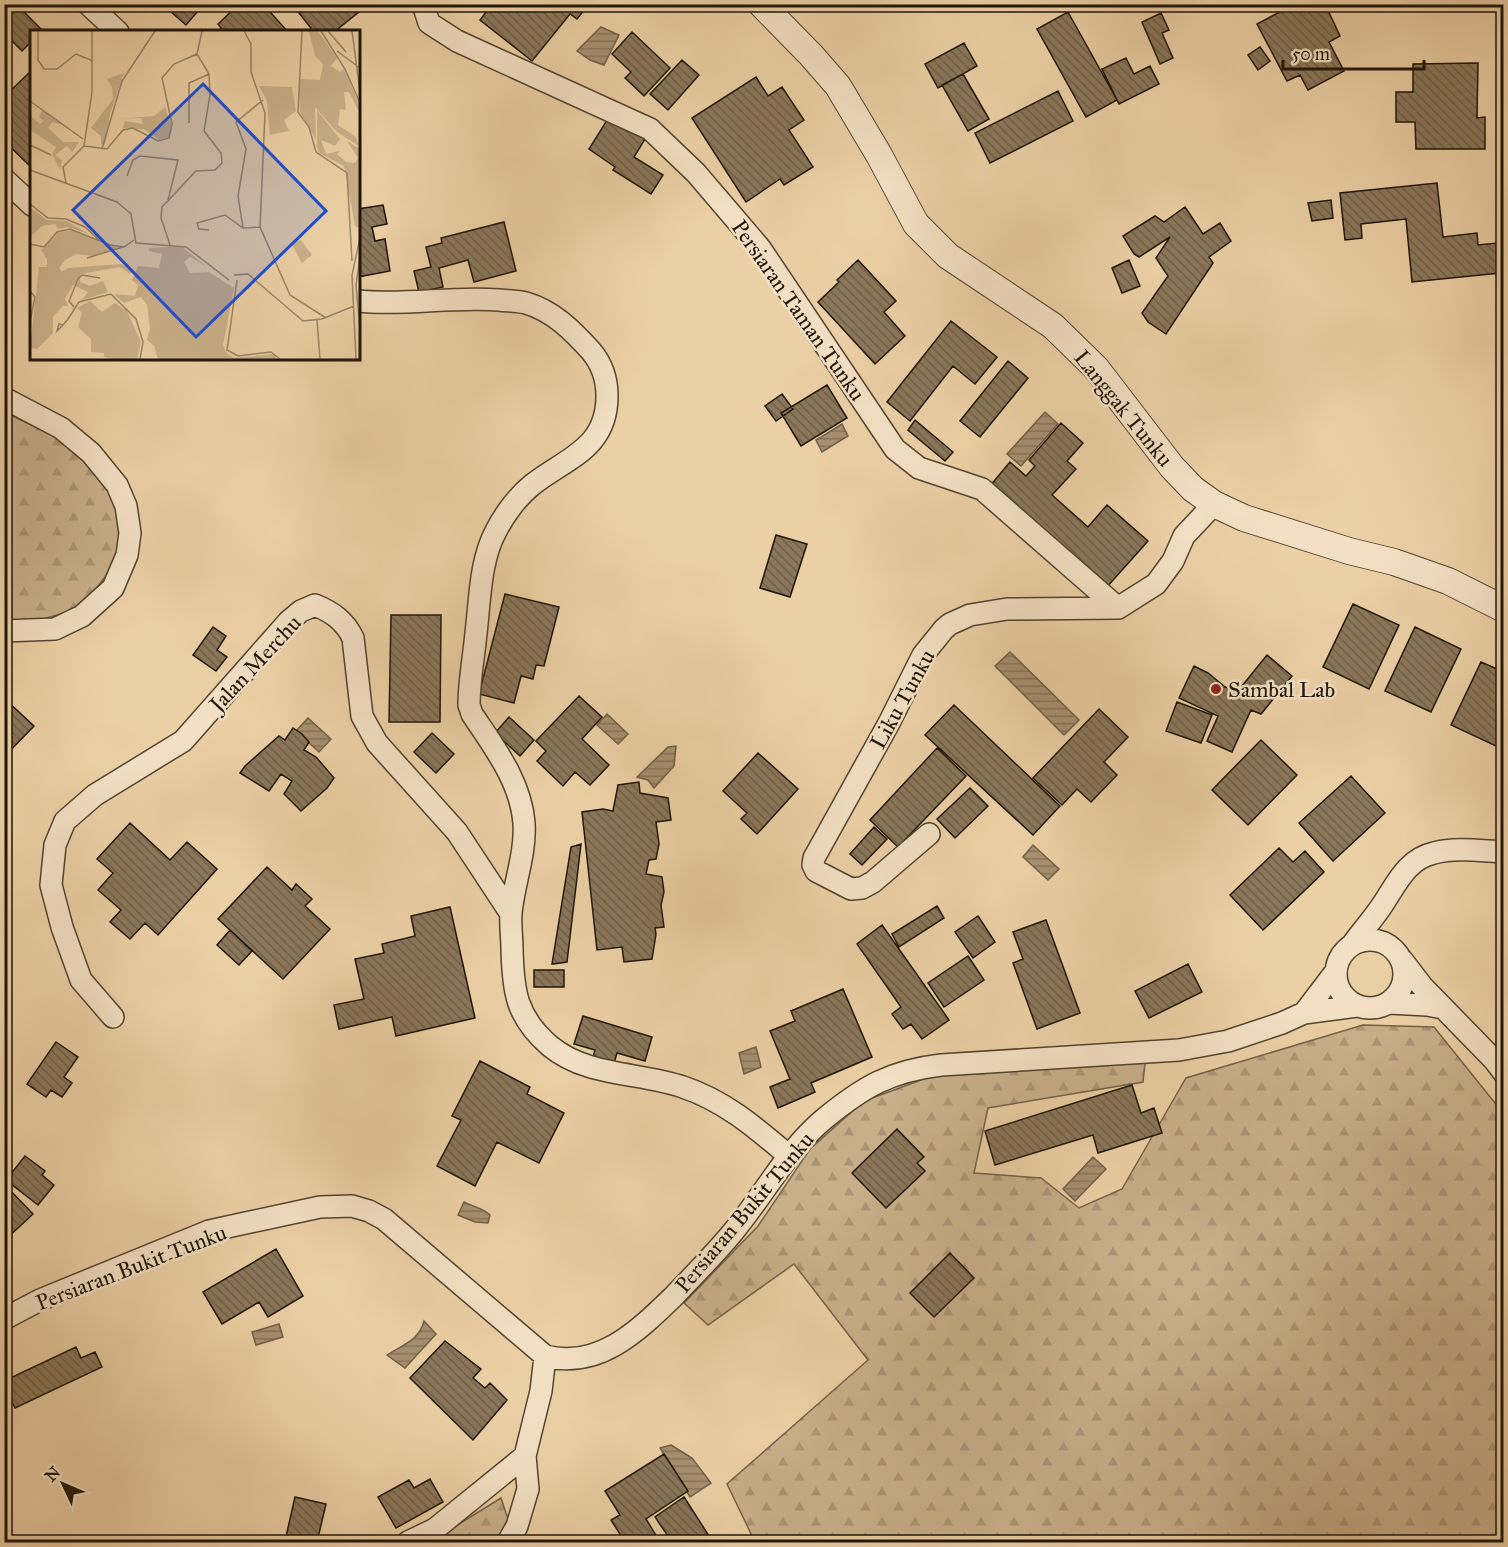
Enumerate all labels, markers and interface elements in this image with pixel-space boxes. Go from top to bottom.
inset map [30,30,360,360]
scale bar [1283,33,1424,71]
text: 50 m [1292,43,1330,65]
street label: Persiaran Taman Tunku [726,215,871,406]
street label: Langgak Tunku [1068,344,1179,472]
street label: Jalan Merchu [202,609,307,719]
street label: Liku Tunku [864,645,941,754]
place label: Sambal Lab [1228,676,1335,703]
marker: Sambal Lab [1209,682,1223,696]
street label: Persiaran Bukit Tunku [669,1126,820,1298]
street label: Persiaran Bukit Tunku [32,1219,231,1316]
north arrow [33,1454,93,1514]
text: N [41,1462,64,1485]

